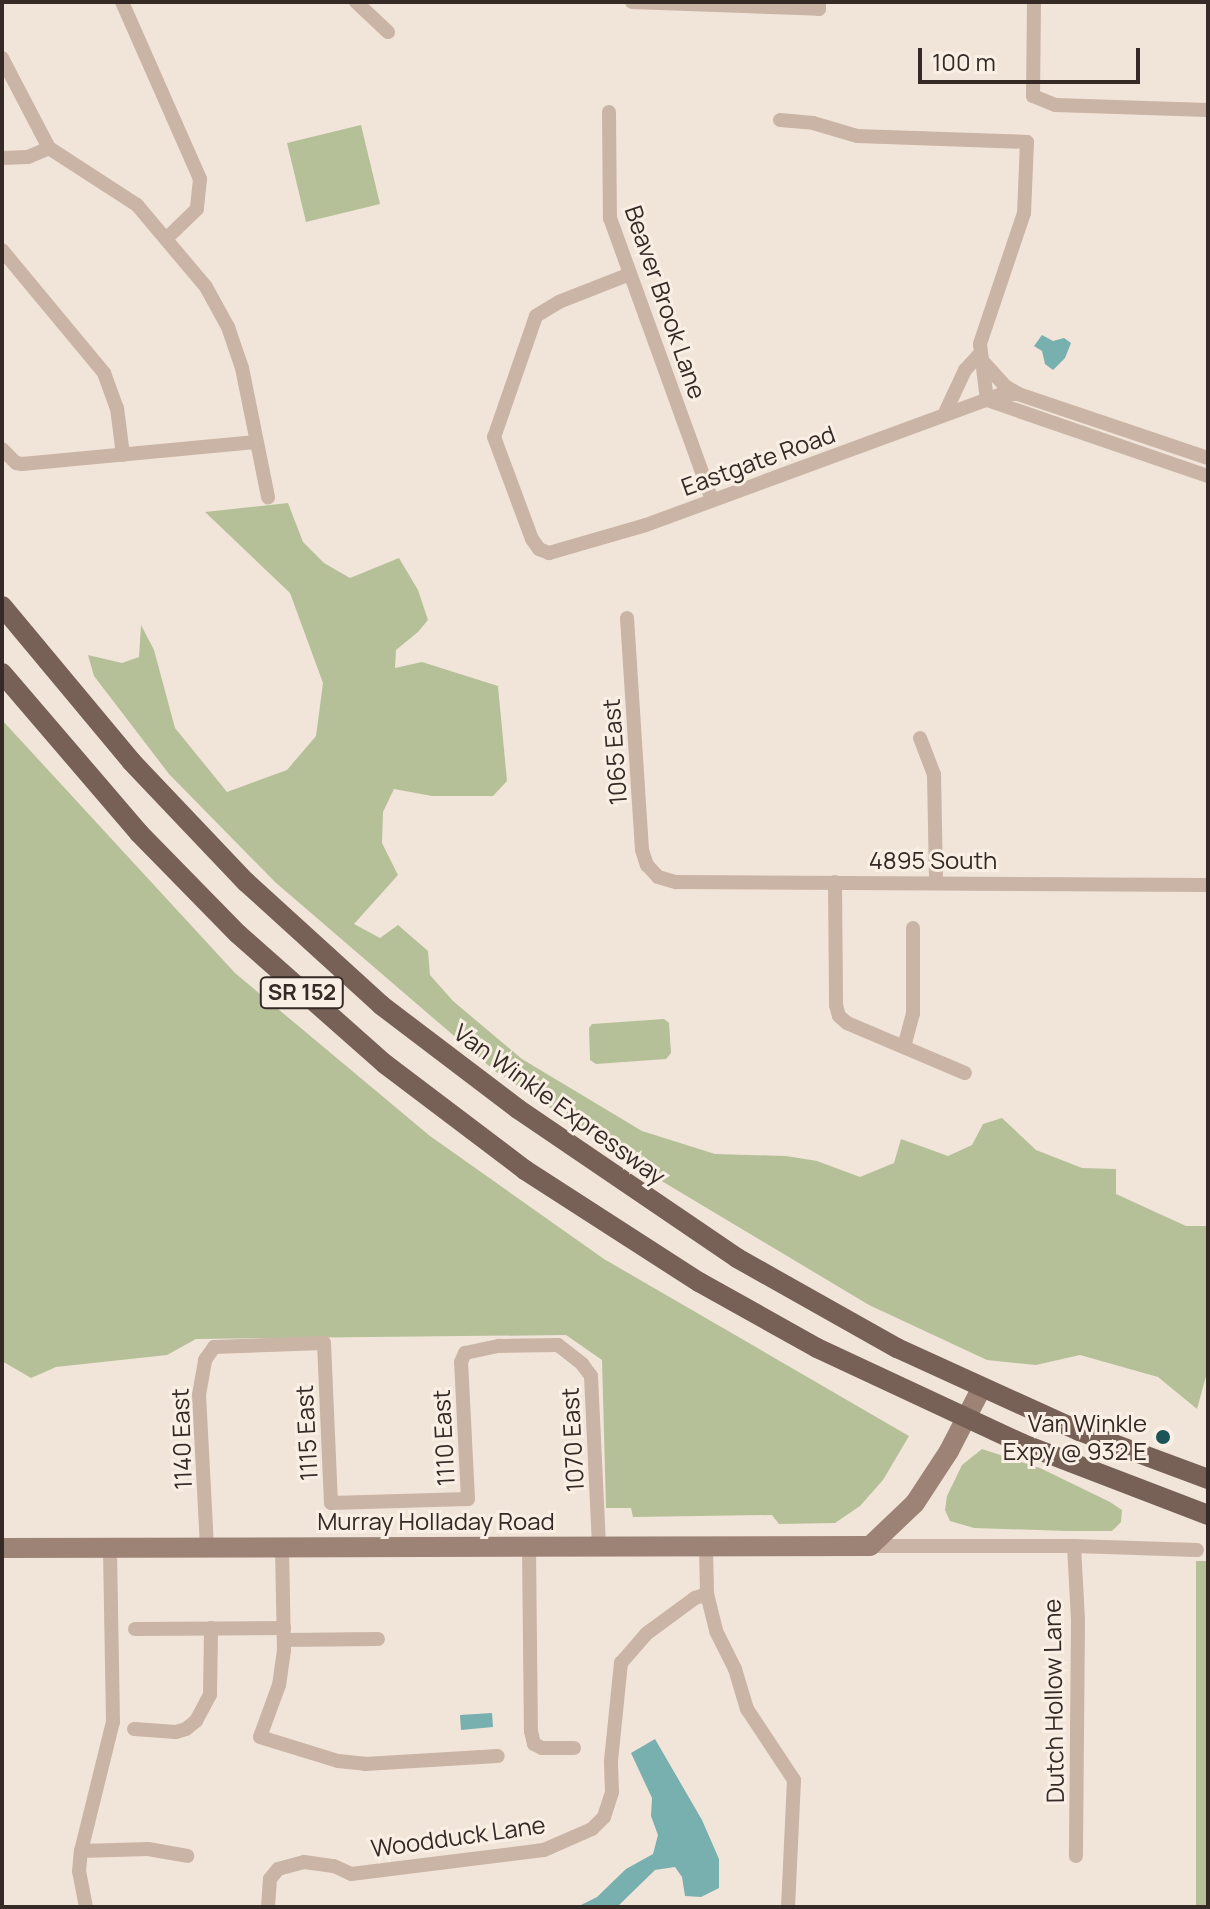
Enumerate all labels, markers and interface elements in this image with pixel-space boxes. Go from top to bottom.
scale bar [922,32,1144,82]
text: 100 m [932,45,996,78]
street label: Beaver Brook Lane [619,202,713,402]
street label: Eastgate Road [677,419,839,501]
street label: 1065 East [596,698,632,806]
street label: 4895 South [869,846,997,874]
road number: SR 152 [258,975,346,1011]
street label: Van Winkle Expressway [449,1018,671,1190]
street label: 1115 East [289,1384,323,1482]
street label: 1070 East [555,1387,589,1493]
street label: 1140 East [165,1388,197,1490]
street label: 1110 East [426,1389,460,1487]
place label: Van Winkle Expy @ 932 E [1003,1409,1147,1465]
marker: Van Winkle Expy @ 932 E [1154,1428,1172,1446]
street label: Murray Holladay Road [317,1507,555,1535]
street label: Dutch Hollow Lane [1037,1599,1069,1803]
street label: Woodduck Lane [369,1810,547,1862]

